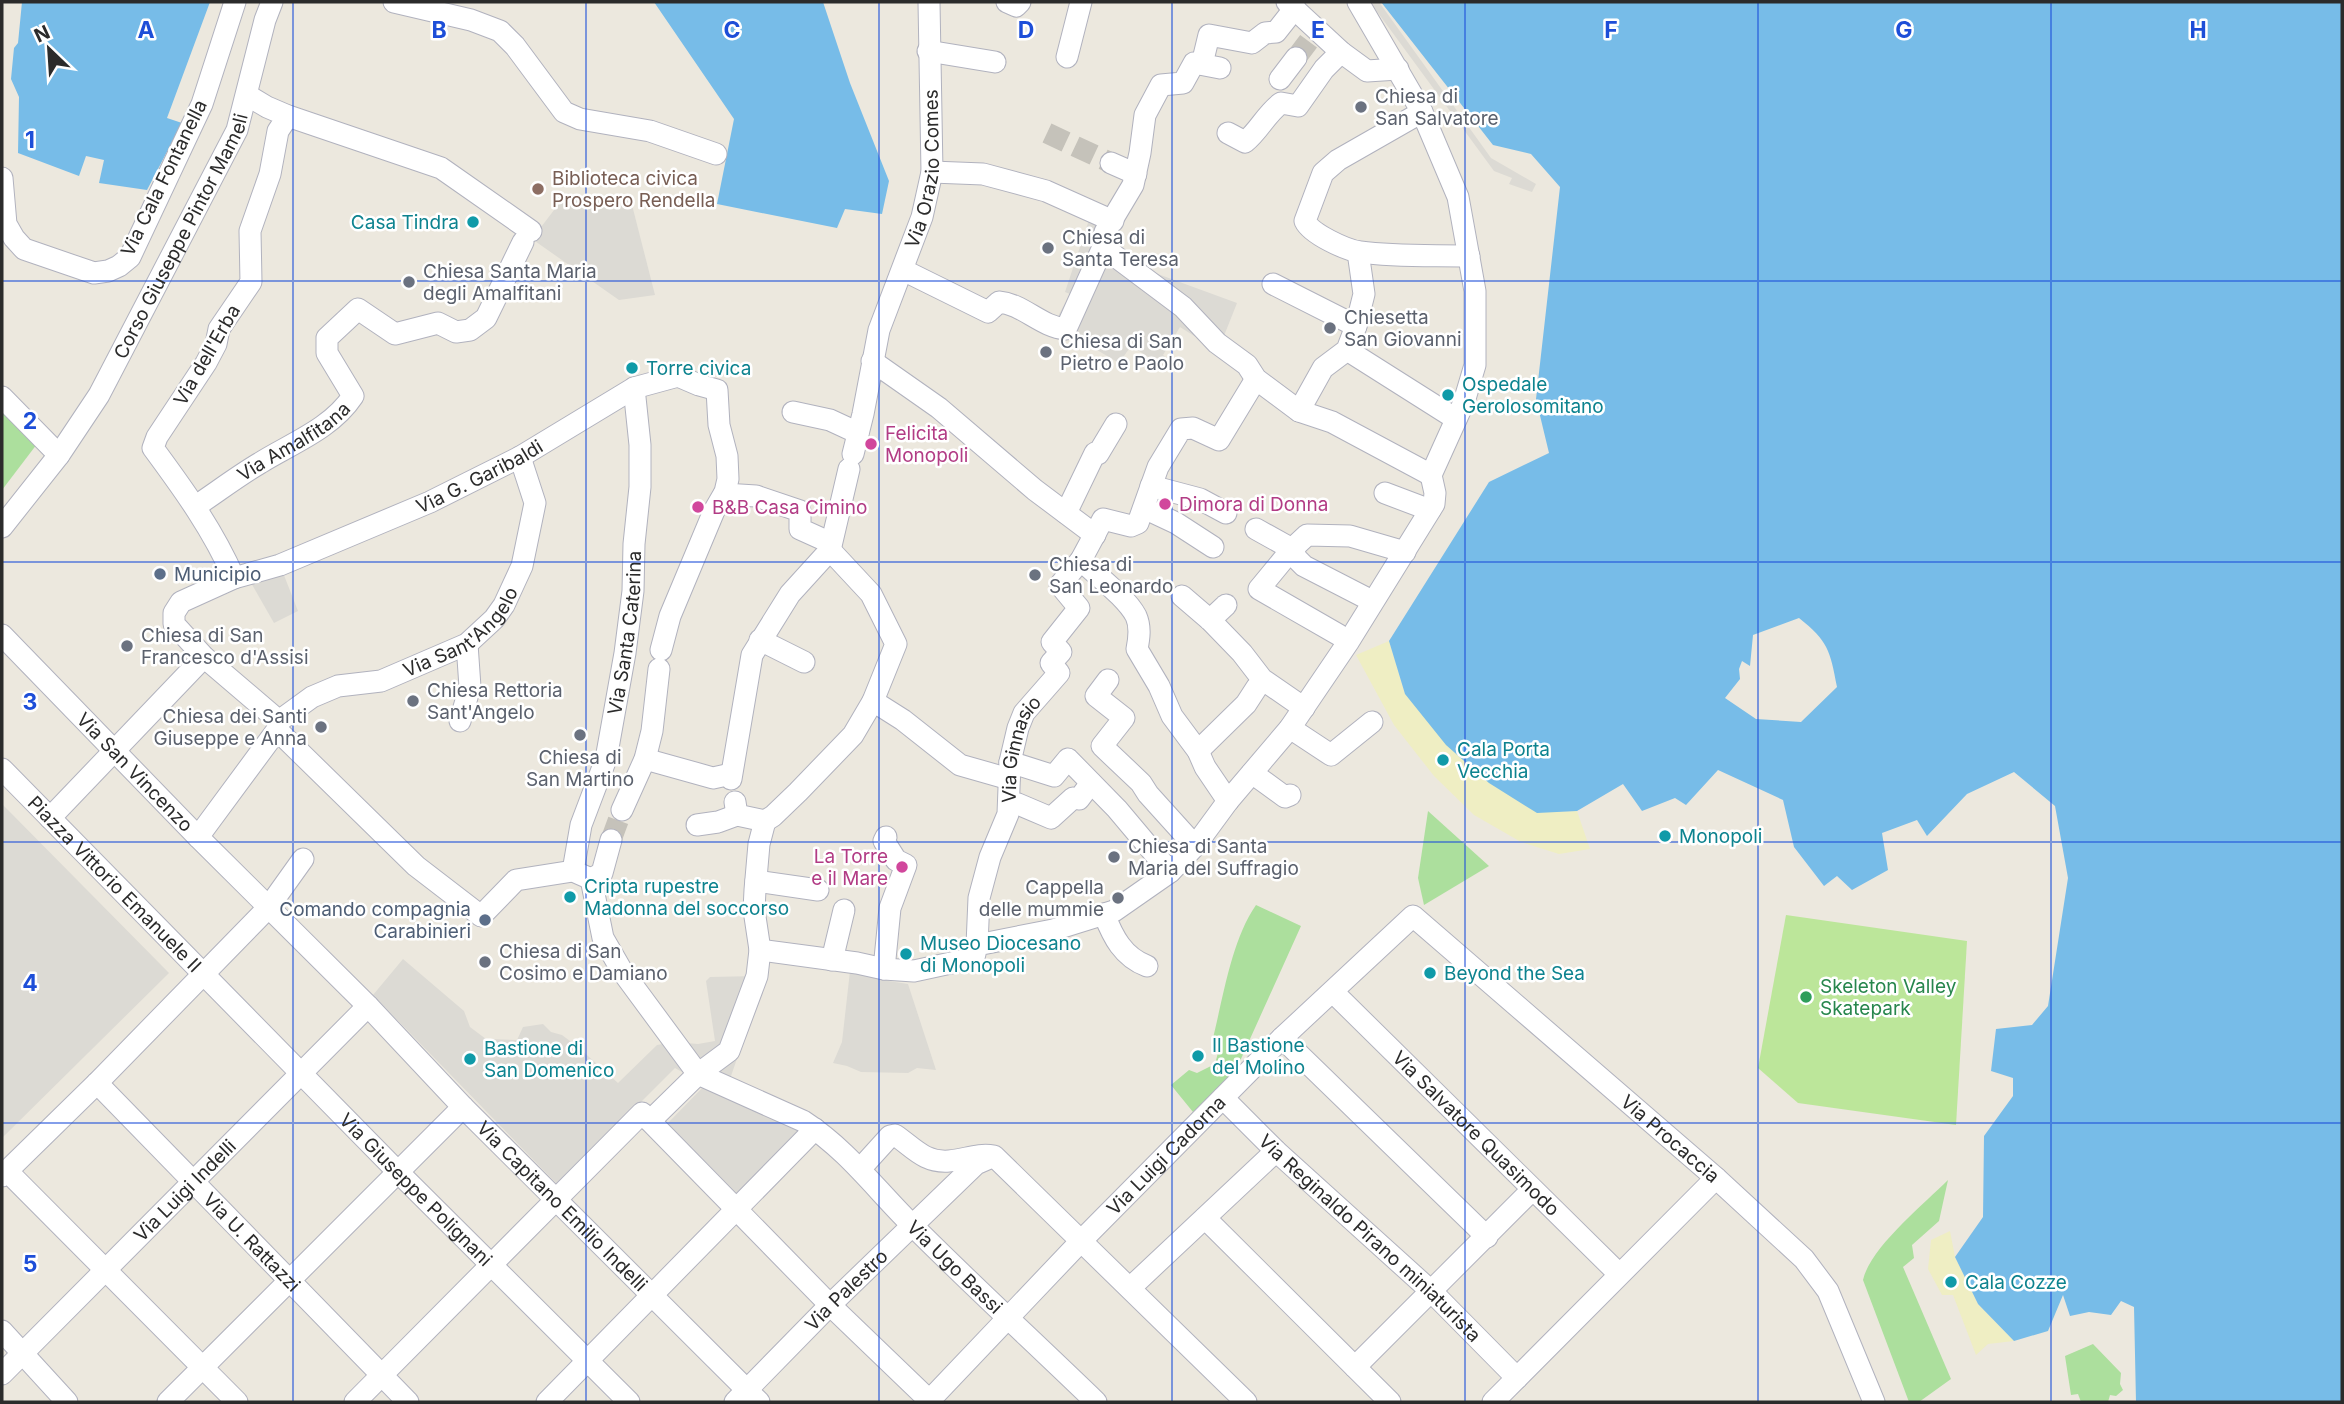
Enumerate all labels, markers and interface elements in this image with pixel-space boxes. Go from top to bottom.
north arrow [14,14,84,84]
text: A [137,16,155,44]
text: B [431,16,447,44]
text: C [723,16,741,44]
text: D [1018,16,1034,44]
text: E [1311,16,1325,44]
text: F [1604,16,1618,44]
text: G [1895,16,1913,44]
text: H [2189,16,2207,44]
text: N [31,21,53,48]
place label: Chiesa di San Salvatore [1375,85,1499,130]
street label: Via Orazio Comes [900,89,944,251]
street label: Via Cala Fontanella [116,96,212,260]
marker: Chiesa di San Salvatore [1353,99,1369,115]
street label: Corso Giuseppe Pintor Mameli [108,111,252,362]
text: 1 [25,126,35,154]
place label: Biblioteca civica Prospero Rendella [552,167,716,212]
marker: Biblioteca civica Prospero Rendella [530,181,546,197]
place label: Casa Tindra [351,211,459,234]
marker: Casa Tindra [465,214,481,230]
place label: Chiesa di Santa Teresa [1062,226,1179,271]
marker: Chiesa di Santa Teresa [1040,240,1056,256]
place label: Chiesa Santa Maria degli Amalfitani [423,260,597,305]
marker: Chiesa Santa Maria degli Amalfitani [401,274,417,290]
street label: Via dell'Erba [169,300,245,410]
place label: Chiesetta San Giovanni [1344,306,1462,351]
marker: Chiesetta San Giovanni [1322,320,1338,336]
place label: Chiesa di San Pietro e Paolo [1060,330,1184,375]
marker: Chiesa di San Pietro e Paolo [1038,344,1054,360]
place label: Torre civica [646,357,751,380]
marker: Torre civica [624,360,640,376]
place label: Ospedale Gerolosomitano [1462,373,1604,418]
marker: Ospedale Gerolosomitano [1440,387,1456,403]
street label: Via Amalfitana [233,397,355,486]
text: 2 [23,407,37,435]
place label: Felicita Monopoli [885,422,968,467]
street label: Via G. Garibaldi [413,435,547,518]
marker: Felicita Monopoli [863,436,879,452]
place label: Dimora di Donna [1179,493,1328,516]
place label: B&B Casa Cimino [712,496,867,519]
marker: Dimora di Donna [1157,496,1173,512]
marker: B&B Casa Cimino [690,499,706,515]
street label: Via Santa Caterina [603,550,645,717]
place label: Chiesa di San Leonardo [1049,553,1173,598]
place label: Municipio [174,563,261,586]
marker: Municipio [152,566,168,582]
marker: Chiesa di San Leonardo [1027,567,1043,583]
street label: Via Sant'Angelo [399,583,522,682]
place label: Chiesa di San Francesco d'Assisi [141,624,308,669]
marker: Chiesa di San Francesco d'Assisi [119,638,135,654]
place label: Chiesa Rettoria Sant'Angelo [427,679,563,724]
text: 3 [23,688,37,716]
street label: Via Ginnasio [997,691,1046,803]
marker: Chiesa Rettoria Sant'Angelo [405,693,421,709]
place label: Chiesa dei Santi Giuseppe e Anna [154,705,307,750]
street label: Via San Vincenzo [72,708,198,836]
marker: Chiesa dei Santi Giuseppe e Anna [313,719,329,735]
marker: Chiesa di San Martino [572,727,588,743]
place label: Cala Porta Vecchia [1457,738,1550,783]
place label: Chiesa di San Martino [526,746,634,791]
marker: Cala Porta Vecchia [1435,752,1451,768]
street label: Piazza Vittorio Emanuele II [23,791,206,977]
place label: Monopoli [1679,825,1762,848]
marker: Monopoli [1657,828,1673,844]
place label: Chiesa di Santa Maria del Suffragio [1128,835,1299,880]
place label: La Torre e il Mare [811,845,888,890]
marker: Chiesa di Santa Maria del Suffragio [1106,849,1122,865]
marker: La Torre e il Mare [894,859,910,875]
place label: Cripta rupestre Madonna del soccorso [584,875,789,920]
place label: Cappella delle mummie [979,876,1104,921]
marker: Cripta rupestre Madonna del soccorso [562,889,578,905]
marker: Cappella delle mummie [1110,890,1126,906]
place label: Comando compagnia Carabinieri [279,898,471,943]
marker: Comando compagnia Carabinieri [477,912,493,928]
place label: Museo Diocesano di Monopoli [920,932,1081,977]
place label: Chiesa di San Cosimo e Damiano [499,940,668,985]
marker: Museo Diocesano di Monopoli [898,946,914,962]
marker: Chiesa di San Cosimo e Damiano [477,954,493,970]
place label: Beyond the Sea [1444,962,1585,985]
marker: Beyond the Sea [1422,965,1438,981]
text: 4 [22,969,38,997]
place label: Skeleton Valley Skatepark [1820,975,1957,1020]
marker: Skeleton Valley Skatepark [1798,989,1814,1005]
place label: Il Bastione del Molino [1212,1034,1305,1079]
place label: Bastione di San Domenico [484,1037,614,1082]
street label: Via Salvatore Quasimodo [1388,1046,1564,1220]
marker: Il Bastione del Molino [1190,1048,1206,1064]
marker: Bastione di San Domenico [462,1051,478,1067]
street label: Via Procaccia [1616,1090,1724,1187]
street label: Via Luigi Cadorna [1102,1091,1230,1220]
street label: Via Giuseppe Polignani [335,1108,497,1271]
street label: Via Capitano Emilio Indelli [472,1116,652,1296]
street label: Via Reginaldo Pirano miniaturista [1254,1129,1486,1346]
street label: Via Luigi Indelli [129,1134,240,1246]
street label: Via U. Rattazzi [199,1188,305,1296]
street label: Via Ugo Bassi [902,1215,1007,1318]
street label: Via Palestro [800,1244,892,1335]
text: 5 [23,1250,37,1278]
place label: Cala Cozze [1965,1271,2067,1294]
marker: Cala Cozze [1943,1274,1959,1290]

